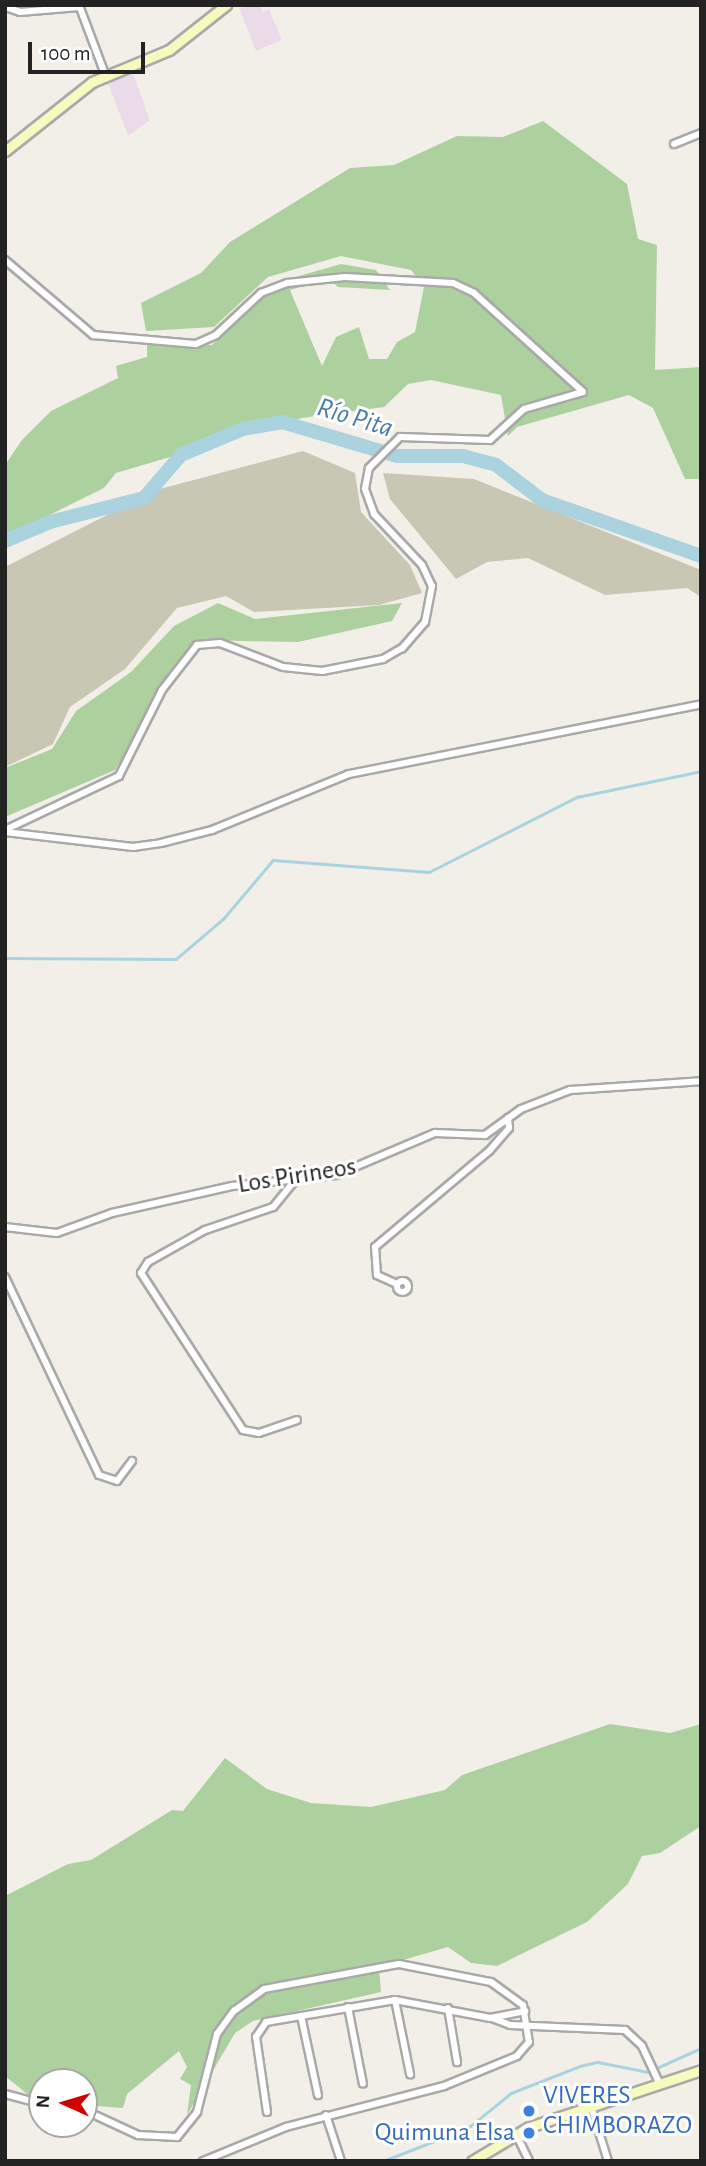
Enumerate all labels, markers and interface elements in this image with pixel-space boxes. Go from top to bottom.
scale bar [32,28,149,72]
text: 100 m [41,43,91,64]
water label: Río Pita [313,391,397,445]
street label: Los Pirineos [236,1151,358,1201]
north arrow [28,2068,98,2138]
place label: VIVERES CHIMBORAZO [543,2080,692,2142]
text: N [34,2094,53,2109]
marker: VIVERES CHIMBORAZO [521,2103,537,2119]
place label: Quimuna Elsa [375,2117,515,2149]
marker: Quimuna Elsa [521,2125,537,2141]

